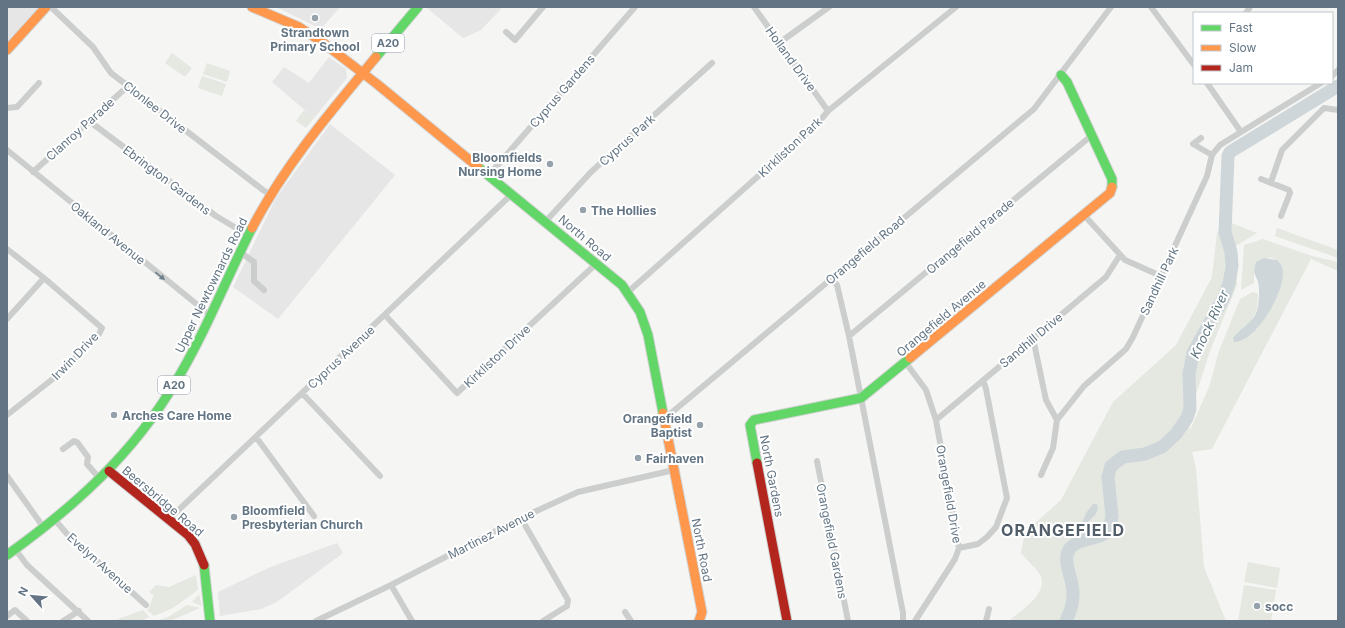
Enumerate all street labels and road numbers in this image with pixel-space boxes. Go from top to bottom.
street label: Holland Drive [763,24,819,94]
road number: A20 [372,34,404,52]
street label: Cyprus Gardens [526,51,598,131]
street label: Clonlee Drive [120,78,190,136]
street label: Clanroy Parade [43,94,117,164]
street label: Cyprus Park [596,111,658,169]
street label: Kirkliston Park [755,113,825,180]
street label: Ebrington Gardens [120,142,214,218]
street label: Orangefield Parade [923,195,1017,277]
street label: Oakland Avenue [67,198,149,268]
street label: North Road [556,212,614,264]
street label: Orangefield Road [822,213,908,287]
street label: Upper Newtownards Road [172,215,250,355]
street label: Sandhill Park [1137,244,1182,318]
street label: Orangefield Avenue [893,276,989,360]
street label: Sandhill Drive [996,309,1066,371]
street label: Kirkliston Drive [460,321,534,391]
street label: Cyprus Avenue [304,322,378,392]
street label: Irwin Drive [48,329,102,383]
road number: A20 [158,376,190,394]
street label: North Gardens [757,434,787,518]
street label: Orangefield Drive [933,444,965,544]
street label: Beersbridge Road [119,463,207,539]
street label: Orangefield Gardens [813,482,851,600]
street label: Martinez Avenue [445,506,537,562]
street label: North Road [689,517,715,583]
street label: Evelyn Avenue [64,530,136,596]

